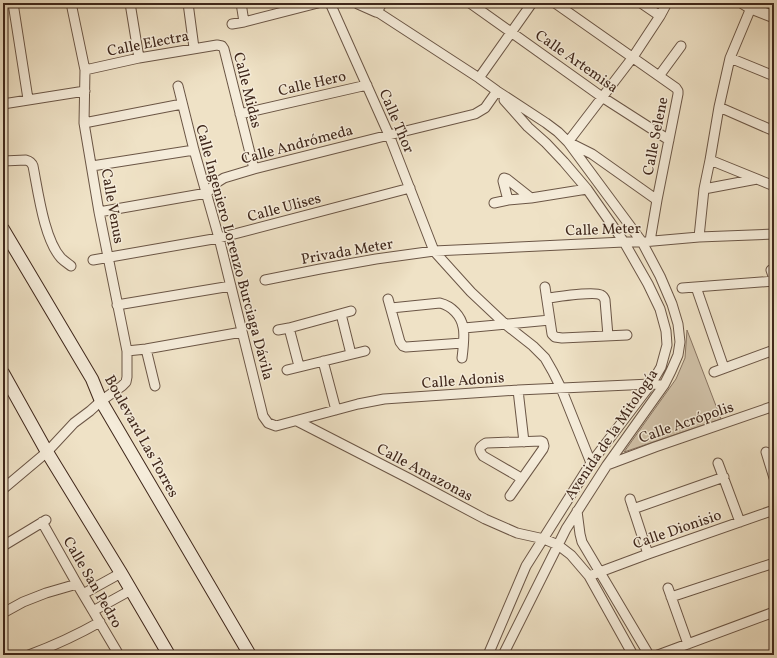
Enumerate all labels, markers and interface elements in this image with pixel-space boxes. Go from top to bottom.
street label: Calle Electra [106,26,191,63]
street label: Calle Artemisa [530,26,622,99]
street label: Calle Midas [227,50,266,130]
street label: Calle Hero [276,66,348,102]
street label: Calle Thor [373,86,418,157]
street label: Calle Selene [639,95,674,177]
street label: Calle Andrómeda [239,120,356,170]
street label: Calle Ingeniero Lorenzo Burciaga Dávila [189,122,278,382]
street label: Calle Venus [95,167,128,245]
street label: Calle Ulises [245,189,324,228]
street label: Calle Meter [565,219,641,242]
street label: Privada Meter [300,234,395,271]
street label: Avenida de la Mitología [560,365,664,505]
street label: Calle Adonis [421,368,505,395]
street label: Boulevard Las Torres [98,372,183,502]
street label: Calle Acrópolis [636,397,737,450]
street label: Calle Amazonas [373,439,476,507]
street label: Calle Dionisio [630,505,724,555]
street label: Calle San Pedro [57,533,126,632]

